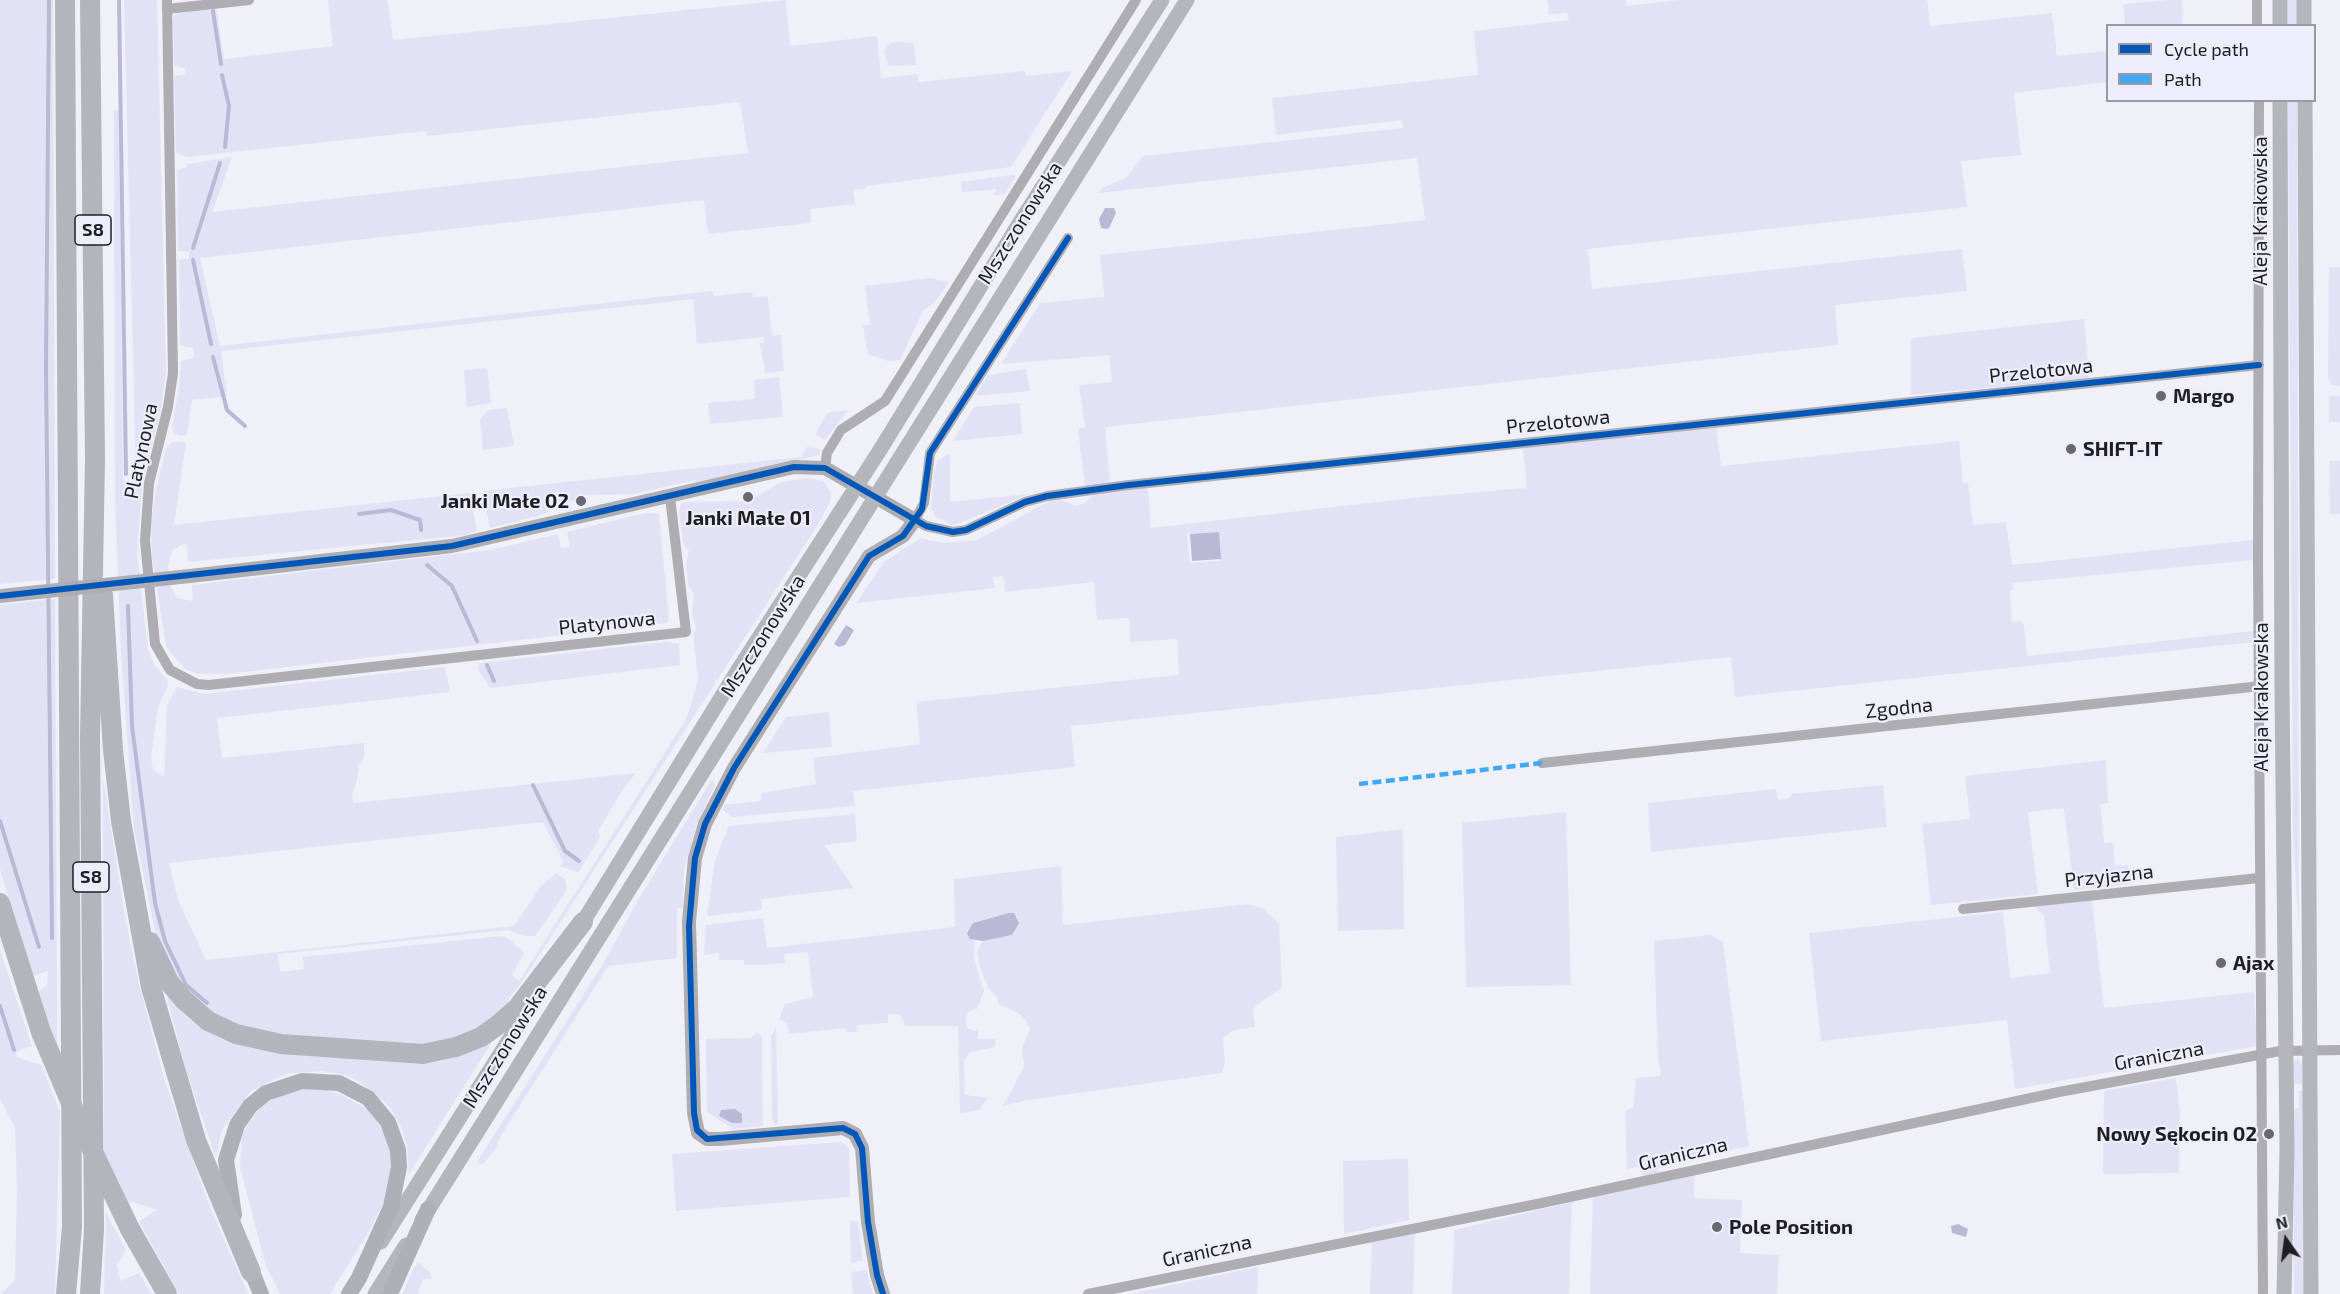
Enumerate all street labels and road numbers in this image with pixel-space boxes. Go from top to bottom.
street label: Aleja Krakowska [2248,136,2272,286]
street label: Mszczonowska [973,157,1067,289]
road number: S8 [75,215,111,245]
street label: Przelotowa [1988,354,2094,388]
street label: Platynowa [119,401,163,501]
street label: Przelotowa [1505,405,1611,439]
street label: Mszczonowska [716,570,810,702]
street label: Platynowa [557,606,657,640]
street label: Aleja Krakowska [2249,622,2273,772]
street label: Zgodna [1864,693,1934,723]
street label: Przyjazna [2063,859,2155,893]
road number: S8 [73,862,109,892]
street label: Mszczonowska [458,981,552,1113]
street label: Graniczna [2112,1036,2206,1076]
street label: Graniczna [1636,1132,1730,1176]
street label: Graniczna [1160,1230,1254,1272]

